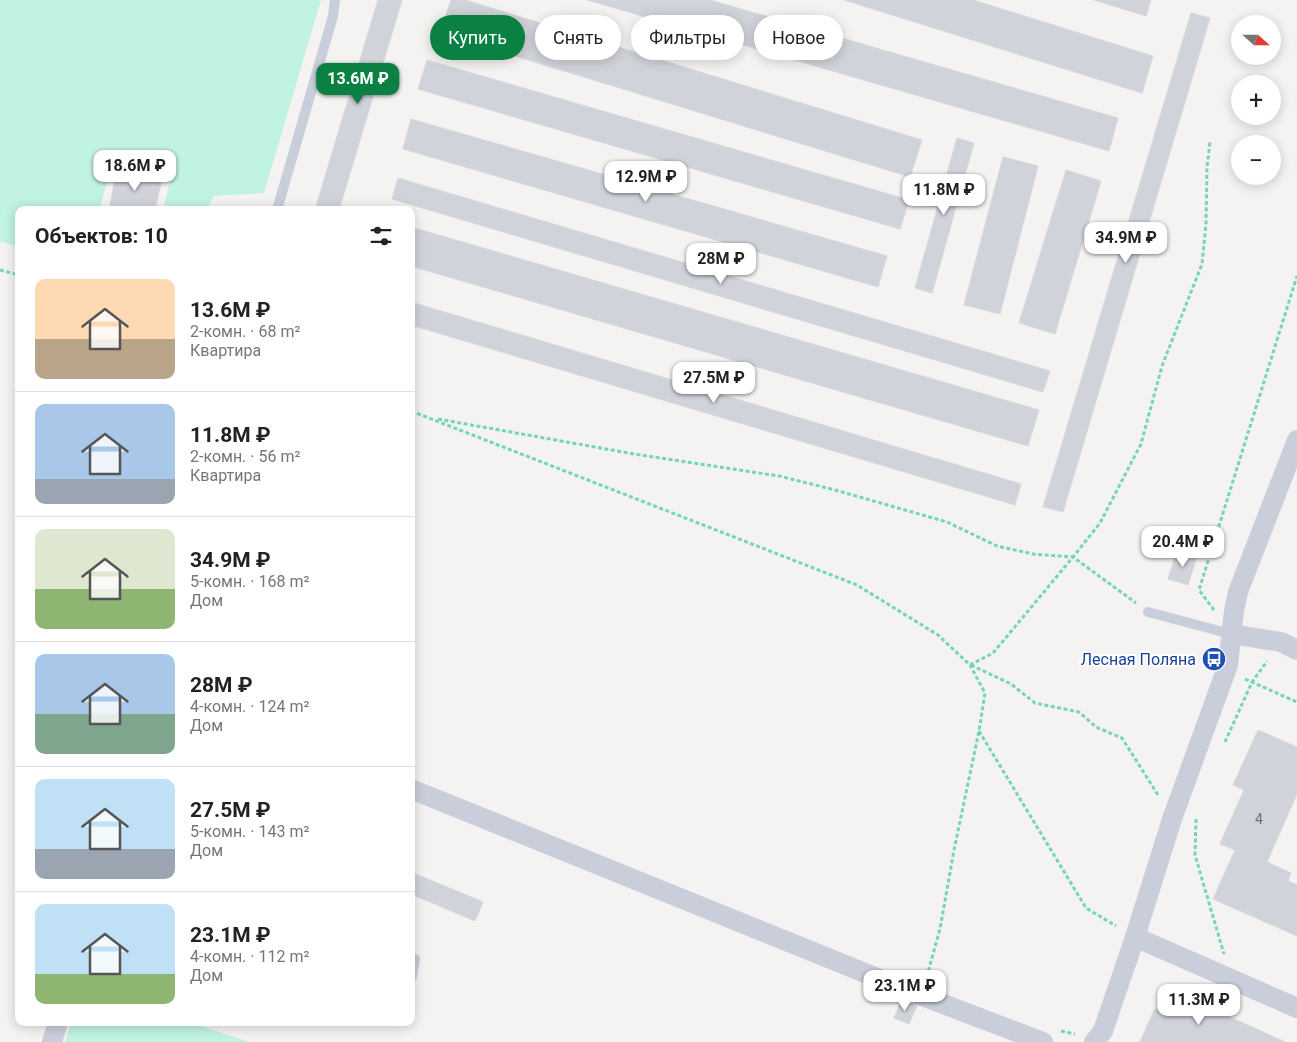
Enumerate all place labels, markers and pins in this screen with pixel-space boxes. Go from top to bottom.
pin: 13.6M ₽ [312,62,404,105]
pin: 18.6M ₽ [89,150,181,192]
pin: 12.9M ₽ [600,160,692,203]
pin: 11.8M ₽ [898,174,990,216]
pin: 34.9M ₽ [1080,222,1172,264]
pin: 28M ₽ [686,242,756,285]
pin: 27.5M ₽ [668,362,760,404]
pin: 20.4M ₽ [1137,526,1229,568]
bus stop icon: Лесная Поляна [1201,646,1227,672]
place label: Лесная Поляна [1081,650,1196,669]
pin: 23.1M ₽ [859,970,951,1012]
pin: 11.3M ₽ [1153,984,1245,1026]

